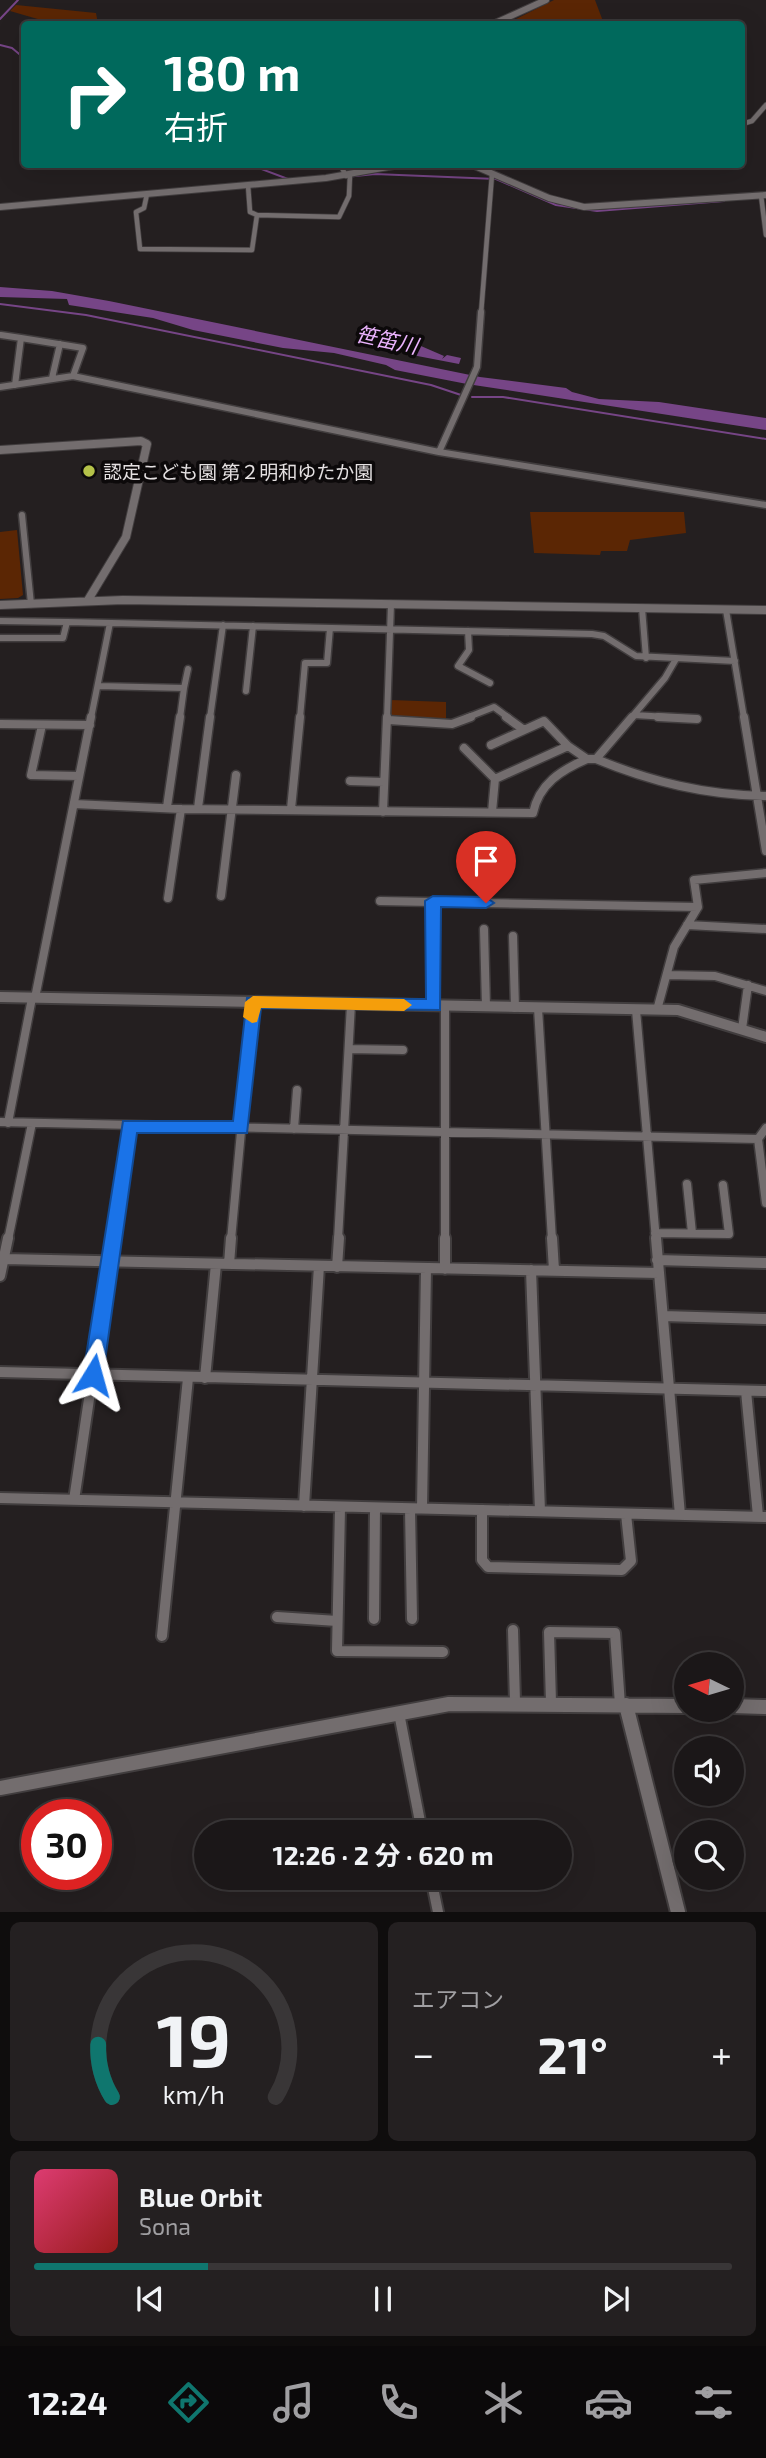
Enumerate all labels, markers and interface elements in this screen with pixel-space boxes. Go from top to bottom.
text: 180 m [164,42,300,101]
icon: right [49,49,140,140]
text: 右折 [164,107,228,145]
water label: 笹笛川 [354,320,422,358]
place label: 認定こども園 第２明和ゆたか園 [103,460,373,483]
marker: 認定こども園 第２明和ゆたか園 [81,463,97,479]
pin [456,831,516,903]
icon: arrive [467,842,505,880]
position arrow [56,1338,130,1412]
north arrow [674,1652,744,1722]
map controls [674,1652,744,1890]
button: sound [674,1736,744,1806]
speed limit sign: 30 [21,1799,112,1890]
button: search [674,1820,744,1890]
text: 12:26 · 2 分 · 620 m [272,1839,494,1870]
text: エアコン [412,1985,504,2013]
text: 19 [157,1995,231,2083]
text: 21° [537,2022,608,2084]
text: − [412,2030,434,2076]
text: + [711,2030,732,2076]
text: km/h [163,2079,225,2109]
text: Blue Orbit [139,2181,262,2212]
text: Sona [139,2212,191,2240]
icon: previous [131,2280,169,2318]
icon: pause [364,2280,402,2318]
icon: next [597,2280,635,2318]
icon: directions [164,2378,213,2427]
icon: music [269,2378,318,2427]
icon: phone [374,2378,423,2427]
icon: climate [479,2378,528,2427]
icon: car [584,2378,633,2427]
icon: filters [689,2378,738,2427]
text: 12:24 [28,2383,108,2421]

